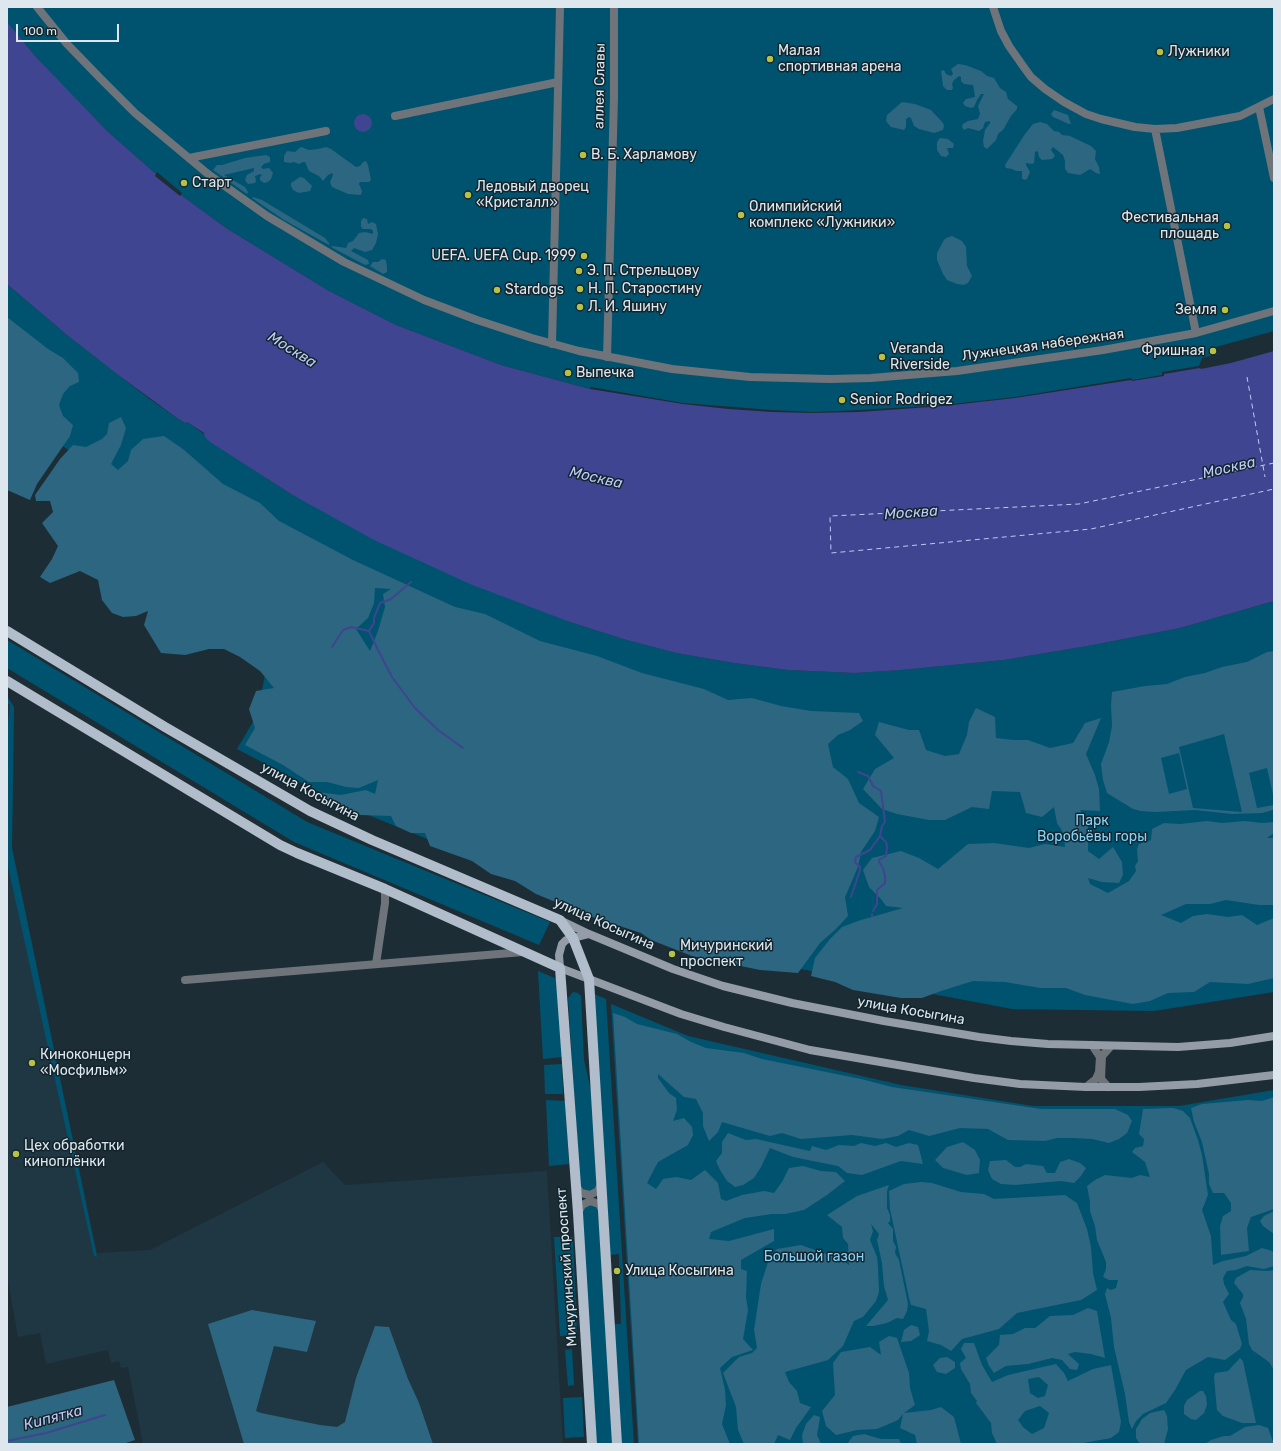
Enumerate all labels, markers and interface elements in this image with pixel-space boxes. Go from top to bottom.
scale bar [18,16,121,42]
text: 100 m [23,24,57,38]
street label: аллея Славы [591,43,609,129]
place label: Малая спортивная арена [778,43,901,76]
place label: Лужники [1168,44,1230,60]
marker: Лужники [1155,47,1165,57]
marker: Малая спортивная арена [765,54,775,64]
place label: В. Б. Харламову [591,147,697,163]
marker: В. Б. Харламову [578,150,588,160]
place label: Старт [192,175,232,191]
marker: Старт [179,178,189,188]
place label: Ледовый дворец «Кристалл» [476,179,589,212]
marker: Ледовый дворец «Кристалл» [463,190,473,200]
place label: Олимпийский комплекс «Лужники» [749,199,895,232]
marker: Олимпийский комплекс «Лужники» [736,210,746,220]
place label: Фестивальная площадь [1121,210,1219,242]
marker: Фестивальная площадь [1222,221,1232,231]
place label: UEFA. UEFA Cup. 1999 [431,248,576,264]
marker: UEFA. UEFA Cup. 1999 [579,251,589,261]
place label: Э. П. Стрельцову [587,263,700,279]
marker: Э. П. Стрельцову [574,266,584,276]
place label: Н. П. Старостину [588,281,702,297]
place label: Stardogs [505,282,564,298]
marker: Н. П. Старостину [575,284,585,294]
marker: Stardogs [492,285,502,295]
place label: Л. И. Яшину [588,299,667,315]
marker: Л. И. Яшину [575,302,585,312]
place label: Земля [1175,302,1217,318]
marker: Земля [1220,305,1230,315]
street label: Лужнецкая набережная [961,325,1125,365]
water label: Москва [264,328,320,372]
place label: Veranda Riverside [890,341,950,374]
place label: Фришная [1141,343,1205,359]
marker: Фришная [1208,346,1218,356]
marker: Veranda Riverside [877,352,887,362]
place label: Выпечка [576,365,634,381]
marker: Выпечка [563,368,573,378]
place label: Senior Rodrigez [850,392,953,408]
marker: Senior Rodrigez [837,395,847,405]
water label: Москва [1201,453,1257,483]
water label: Москва [568,463,624,493]
water label: Москва [883,502,939,524]
street label: улица Косыгина [258,759,362,825]
park label: Парк Воробьёвы горы [1037,813,1147,846]
street label: улица Косыгина [551,894,657,954]
place label: Мичуринский проспект [680,938,773,970]
marker: Мичуринский проспект [667,949,677,959]
street label: улица Косыгина [856,993,966,1029]
place label: Киноконцерн «Мосфильм» [40,1047,131,1080]
marker: Киноконцерн «Мосфильм» [27,1058,37,1068]
place label: Цех обработки киноплёнки [24,1138,125,1170]
marker: Цех обработки киноплёнки [11,1149,21,1159]
street label: Мичуринский проспект [553,1187,581,1347]
park label: Большой газон [764,1249,864,1265]
place label: Улица Косыгина [625,1263,734,1279]
marker: Улица Косыгина [612,1266,622,1276]
water label: Кипятка [22,1402,84,1434]

